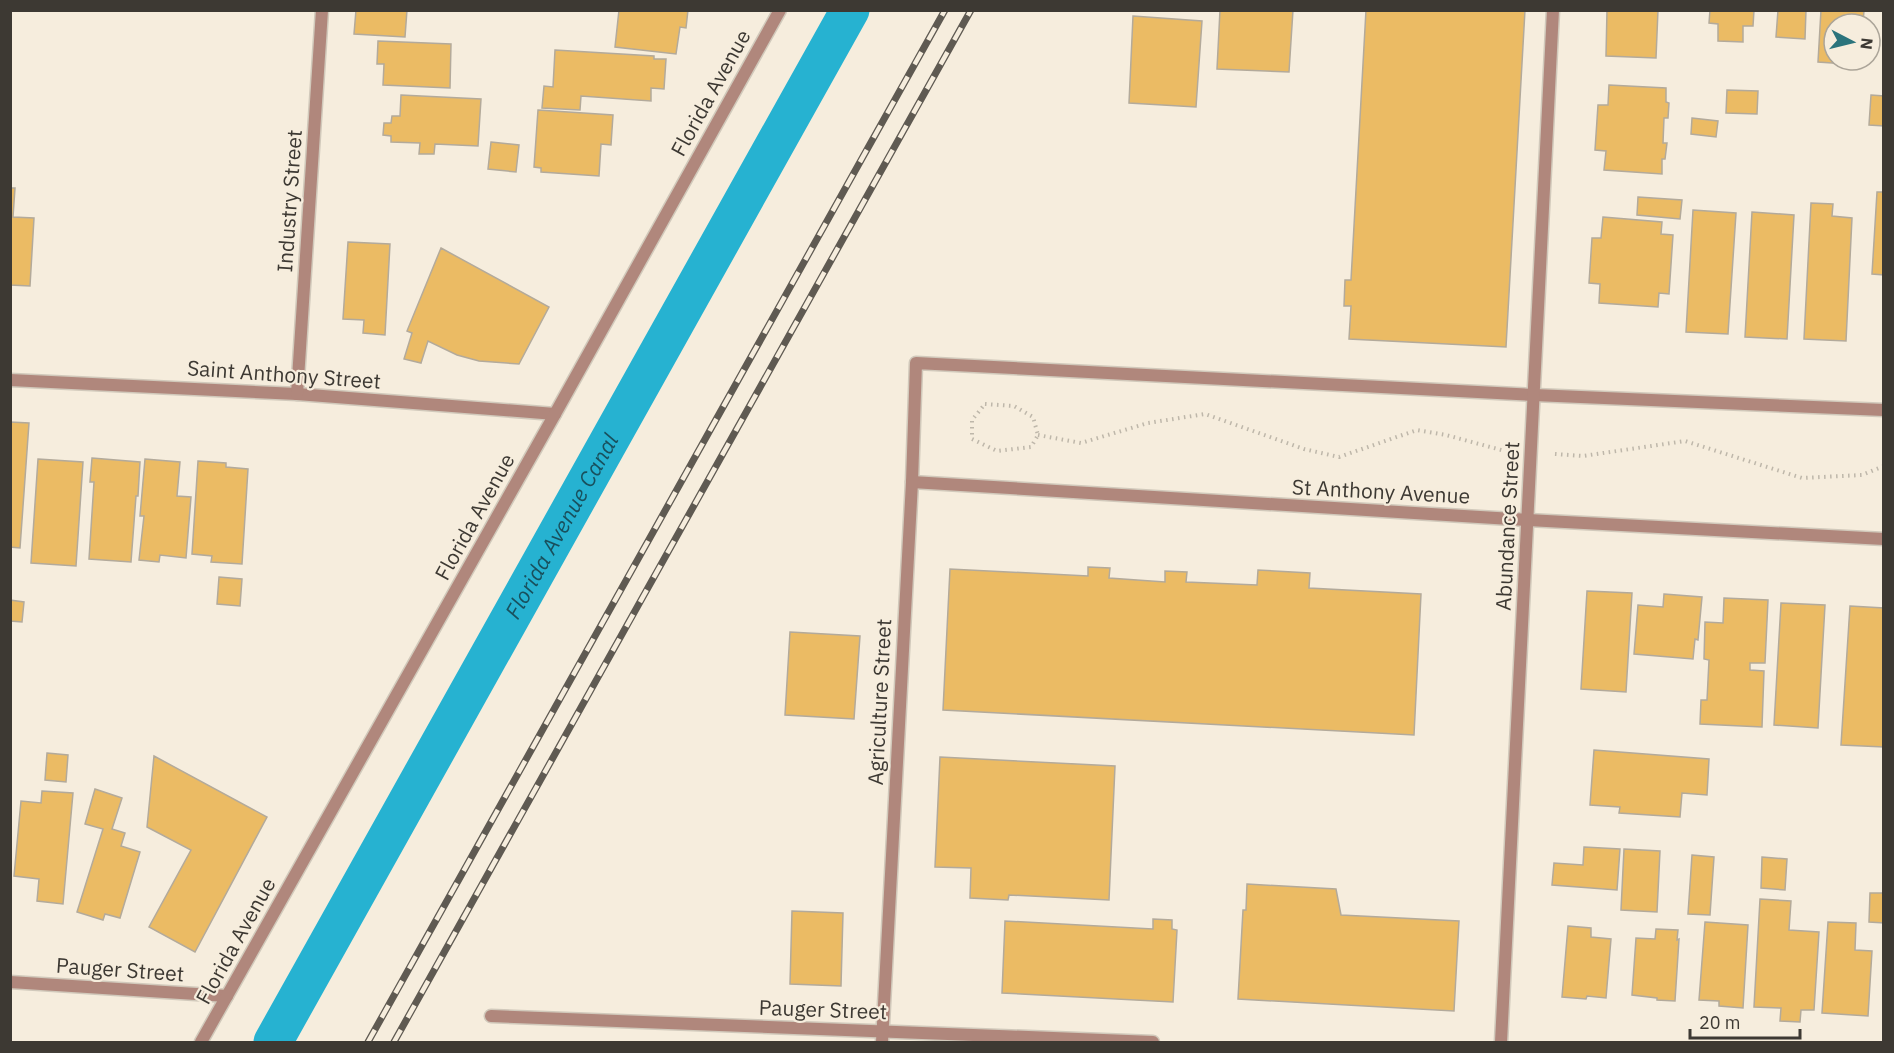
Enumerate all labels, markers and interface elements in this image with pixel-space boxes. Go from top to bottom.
north arrow [1822,12,1882,72]
street label: Florida Avenue [664,24,756,161]
text: N [1856,37,1878,51]
street label: Industry Street [270,129,308,273]
street label: Saint Anthony Street [186,353,382,395]
water label: Florida Avenue Canal [498,428,624,624]
street label: Abundance Street [1489,441,1525,611]
street label: Florida Avenue [428,448,520,585]
street label: St Anthony Avenue [1291,472,1471,510]
street label: Agriculture Street [861,618,897,786]
street label: Florida Avenue [189,872,281,1009]
street label: Pauger Street [55,951,185,987]
street label: Pauger Street [758,993,888,1025]
scale bar [1690,1002,1800,1040]
text: 20 m [1699,1011,1741,1034]

